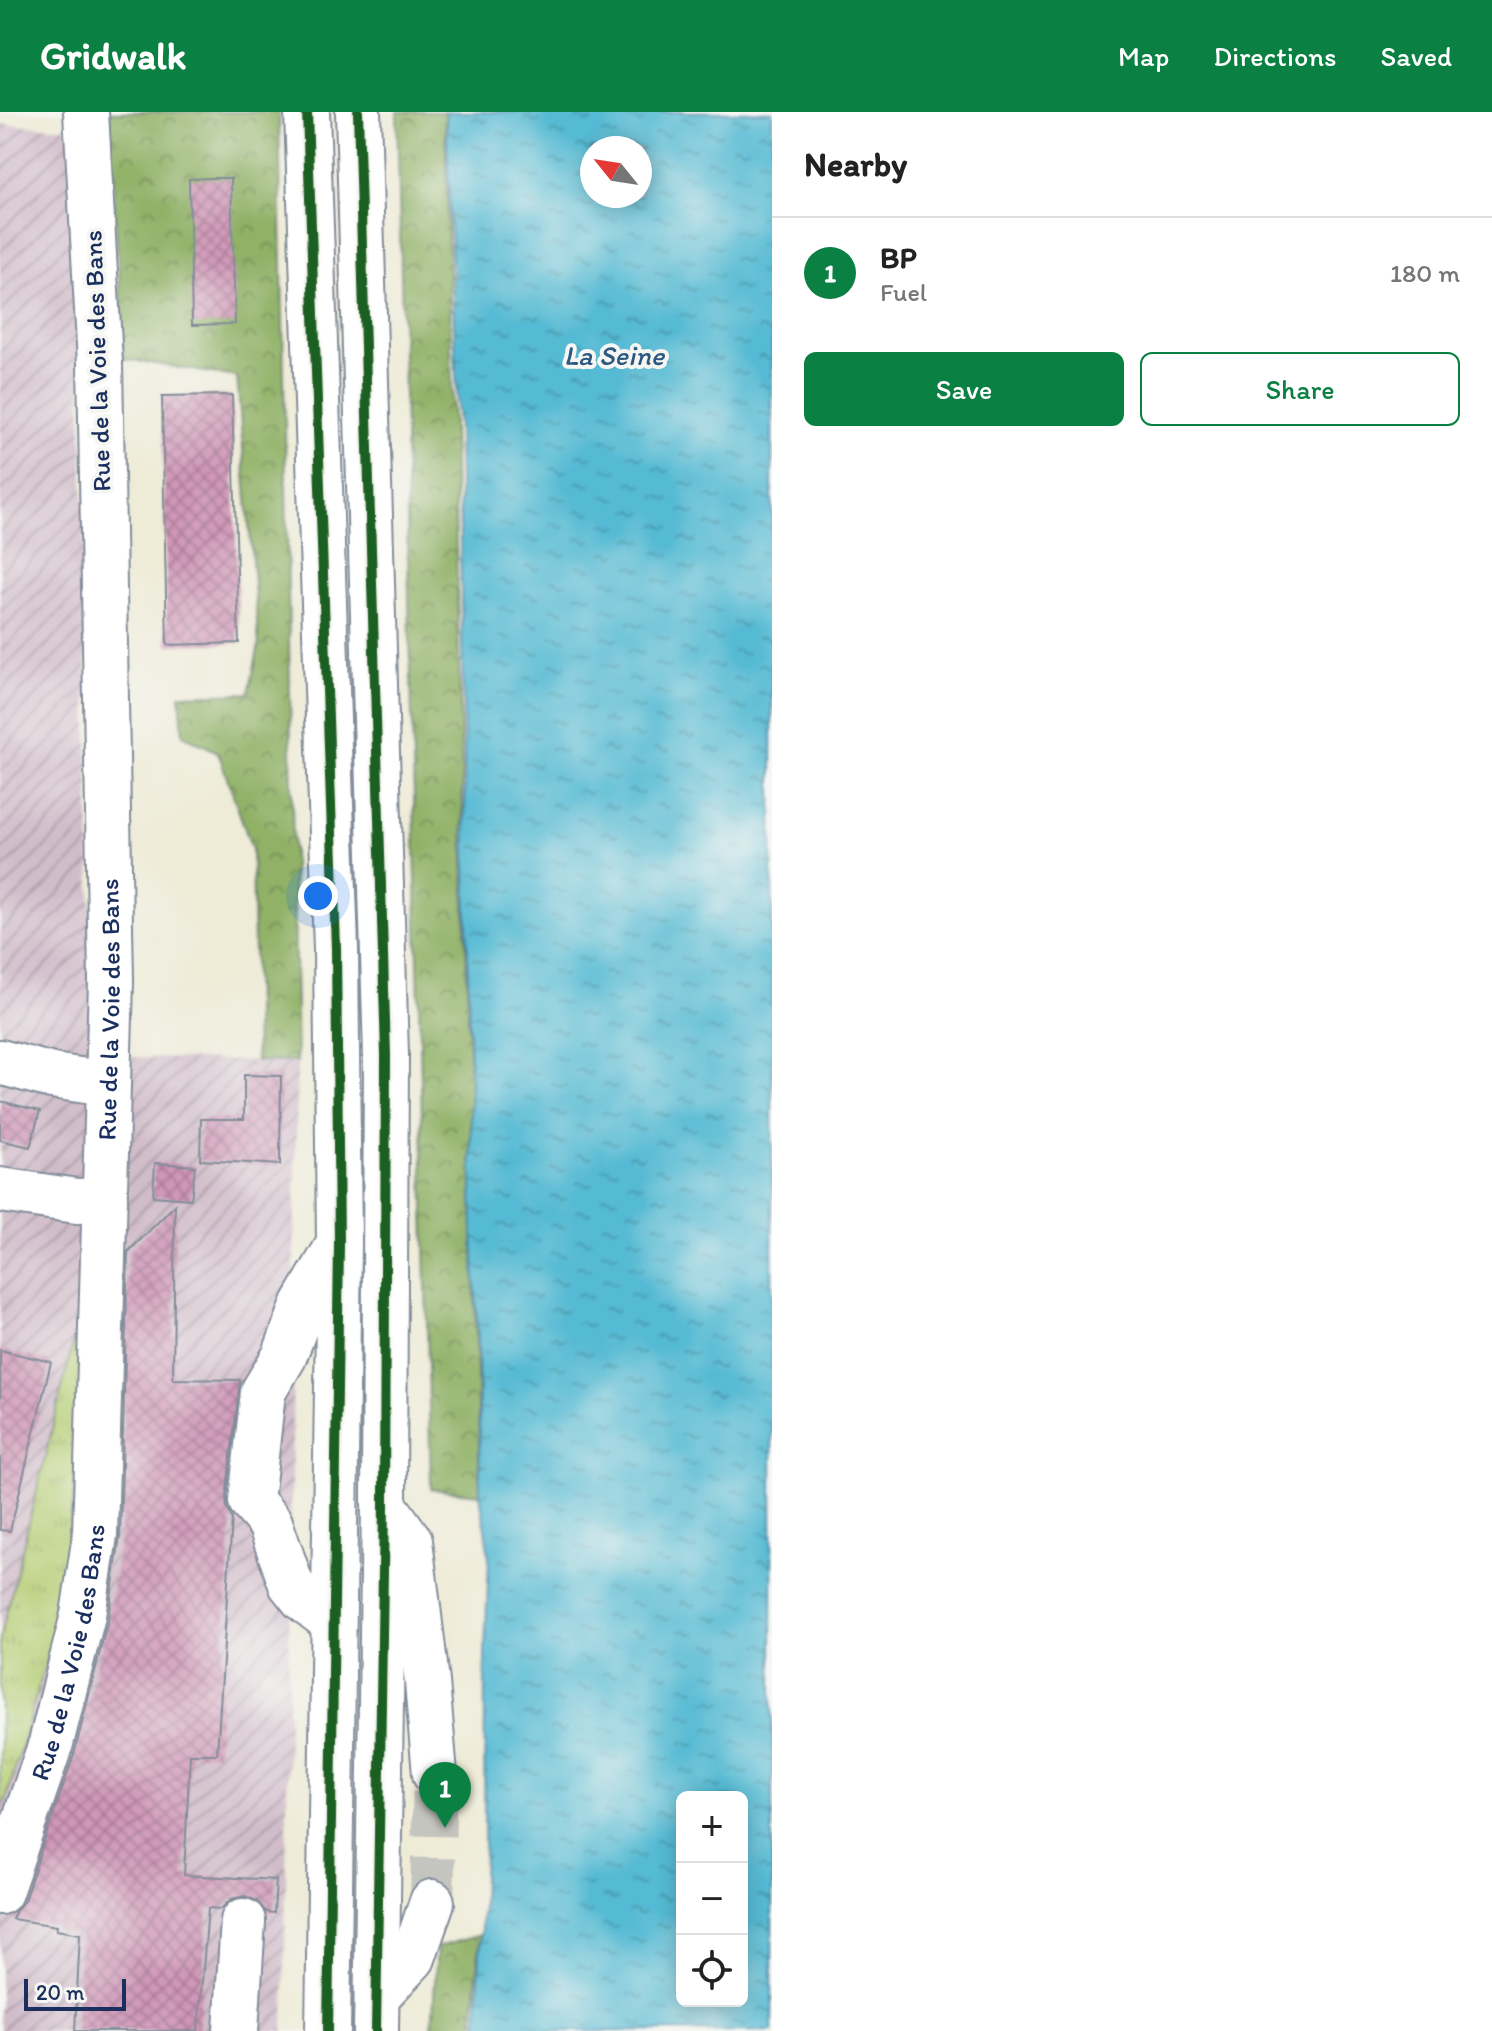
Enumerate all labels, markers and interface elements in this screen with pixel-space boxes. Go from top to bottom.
text: Gridwalk [40,33,186,79]
text: Map [1118,39,1169,73]
text: Directions [1213,39,1337,73]
text: Saved [1381,39,1452,73]
north arrow [580,136,652,208]
text: Nearby [804,144,907,185]
street label: Rue de la Voie des Bans [76,230,118,492]
text: BP [880,239,917,276]
text: 1 [824,257,836,289]
text: 180 m [1390,257,1460,289]
text: Fuel [880,276,927,308]
water label: La Seine [564,338,666,372]
button: Save [804,352,1124,426]
button: Share [1140,352,1460,426]
your location [298,876,338,916]
street label: Rue de la Voie des Bans [90,878,127,1141]
street label: Rue de la Voie des Bans [23,1524,111,1785]
pin: 1 [419,1762,471,1828]
map controls [676,1791,748,2007]
button: + [676,1791,748,1863]
button: − [676,1863,748,1935]
button: locate [676,1935,748,2007]
scale bar [24,1975,126,2011]
text: 20 m [36,1979,85,2006]

